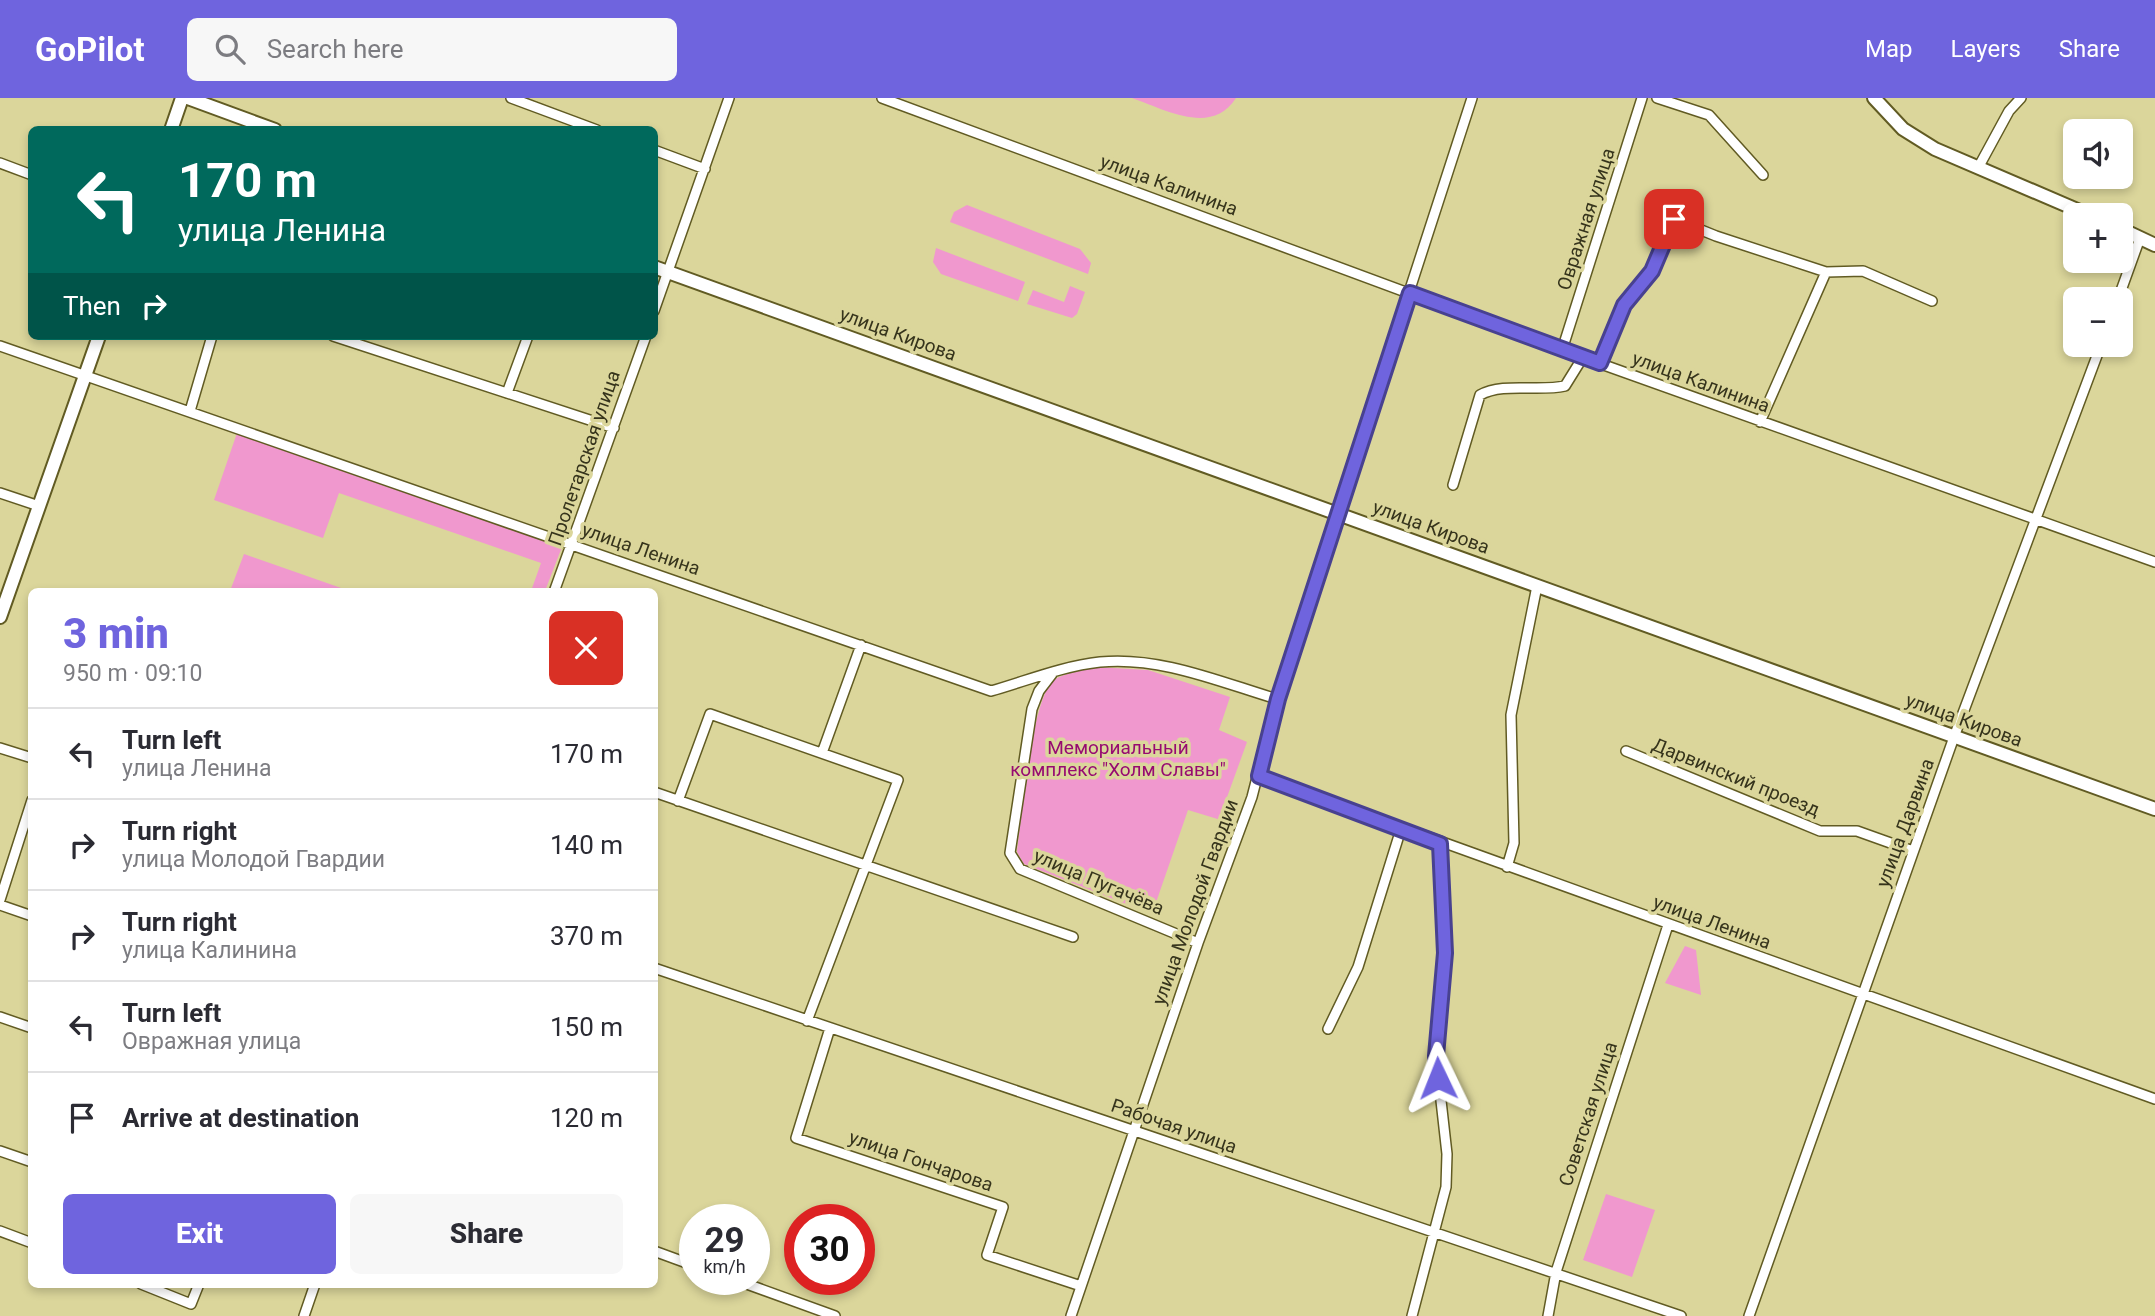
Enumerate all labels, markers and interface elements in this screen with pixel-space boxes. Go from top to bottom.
search box [187,18,677,81]
text: GoPilot [35,30,145,69]
icon: search [211,30,249,68]
text: Search here [267,34,403,64]
text: Map [1865,35,1913,63]
text: Layers [1951,35,2021,63]
text: Share [2059,35,2120,63]
map controls [2063,119,2133,357]
button: sound [2063,119,2133,189]
street label: Овражная улица [1552,145,1620,293]
street label: улица Калинина [1097,149,1241,221]
text: 170 m [178,152,317,209]
icon: left [63,154,154,245]
pin [1644,189,1704,249]
icon: arrive [1655,200,1693,238]
button: + [2063,203,2133,273]
text: улица Ленина [178,211,386,249]
icon: right [135,287,173,325]
button: − [2063,287,2133,357]
text: Then [63,291,121,321]
street label: улица Кирова [836,302,960,366]
street label: улица Калинина [1629,346,1773,418]
street label: Пролетарская улица [543,367,625,549]
street label: улица Кирова [1369,495,1493,559]
street label: улица Ленина [579,518,703,580]
text: 3 min [63,609,169,658]
button: close [549,611,623,685]
text: 950 m · 09:10 [63,660,202,687]
street label: улица Кирова [1902,688,2026,752]
text: Turn left [122,725,221,755]
street label: Дарвинский проезд [1649,733,1823,821]
icon: left [63,735,101,773]
park label: Мемориальный комплекс "Холм Славы" [1010,736,1226,781]
text: 170 m [550,739,623,769]
text: улица Ленина [122,755,272,782]
street label: улица Дарвина [1871,755,1939,891]
street label: улица Молодой Гвардии [1147,796,1243,1008]
text: Turn right [122,816,237,846]
icon: right [63,826,101,864]
text: 140 m [550,830,623,860]
street label: улица Пугачёва [1030,844,1168,920]
text: улица Молодой Гвардии [122,846,385,873]
street label: улица Ленина [1650,890,1774,954]
text: Turn right [122,907,237,937]
icon: right [63,917,101,955]
text: 370 m [550,921,623,951]
text: улица Калинина [122,937,297,964]
text: Turn left [122,998,221,1028]
icon: left [63,1008,101,1046]
text: 150 m [550,1012,623,1042]
text: Овражная улица [122,1028,301,1055]
street label: Советская улица [1554,1039,1622,1189]
position arrow [1401,1041,1475,1115]
street label: Рабочая улица [1108,1094,1240,1158]
icon: arrive [63,1099,101,1137]
text: Arrive at destination [122,1103,359,1133]
text: 120 m [550,1103,623,1133]
street label: улица Гончарова [846,1126,996,1196]
button: Exit [63,1194,336,1274]
button: Share [350,1194,623,1274]
speed limit sign: 30 [784,1204,875,1295]
text: 29 [704,1220,745,1261]
text: km/h [703,1256,746,1277]

